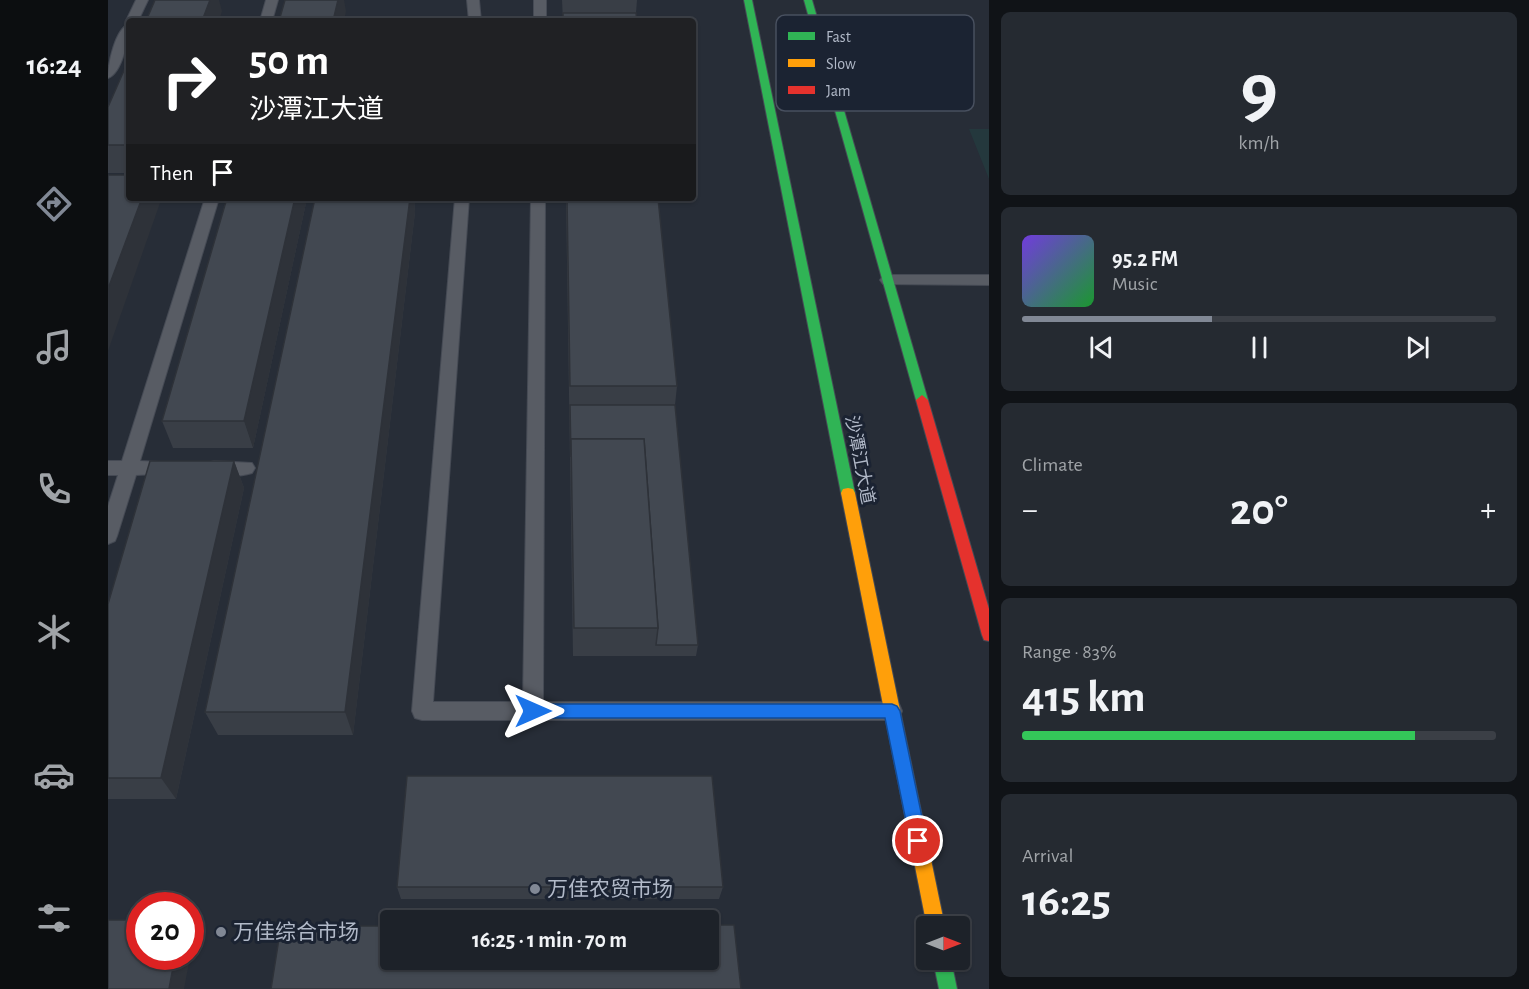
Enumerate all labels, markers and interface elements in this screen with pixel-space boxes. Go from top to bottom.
legend [776,15,974,111]
text: Fast [826,29,851,45]
text: 50 m [249,40,329,82]
icon: right [150,42,228,120]
text: 16:24 [26,52,82,79]
text: 9 [1240,53,1278,131]
text: Slow [826,56,856,72]
text: Jam [826,83,851,99]
text: 沙潭江大道 [249,96,384,123]
text: km/h [1238,133,1280,153]
icon: arrive [206,156,239,189]
text: Then [150,162,194,184]
icon: directions [33,183,75,225]
text: 95.2 FM [1112,248,1178,270]
text: Music [1112,274,1158,294]
icon: music [33,326,75,368]
icon: previous [1085,331,1118,364]
icon: pause [1243,331,1276,364]
icon: next [1401,331,1434,364]
street label: 沙潭江大道 [842,414,878,506]
text: Climate [1022,455,1083,475]
icon: phone [33,468,75,510]
text: 20° [1230,488,1288,533]
text: − [1022,494,1038,527]
text: + [1480,494,1496,527]
icon: climate [33,611,75,653]
text: Range · 83% [1022,642,1116,662]
text: 415 km [1022,675,1146,720]
position arrow [501,679,565,743]
icon: car [33,754,75,796]
pin [892,815,943,866]
icon: arrive [901,824,934,857]
text: Arrival [1022,846,1073,866]
place label: 万佳农贸市场 [547,878,673,900]
text: 16:25 [1022,879,1111,924]
marker: 万佳农贸市场 [528,882,542,896]
speed limit sign: 20 [126,892,204,970]
icon: filters [33,897,75,939]
north arrow [916,916,970,970]
map controls [916,916,970,970]
place label: 万佳综合市场 [233,921,359,943]
marker: 万佳综合市场 [214,925,228,939]
text: 16:25 · 1 min · 70 m [472,929,627,951]

